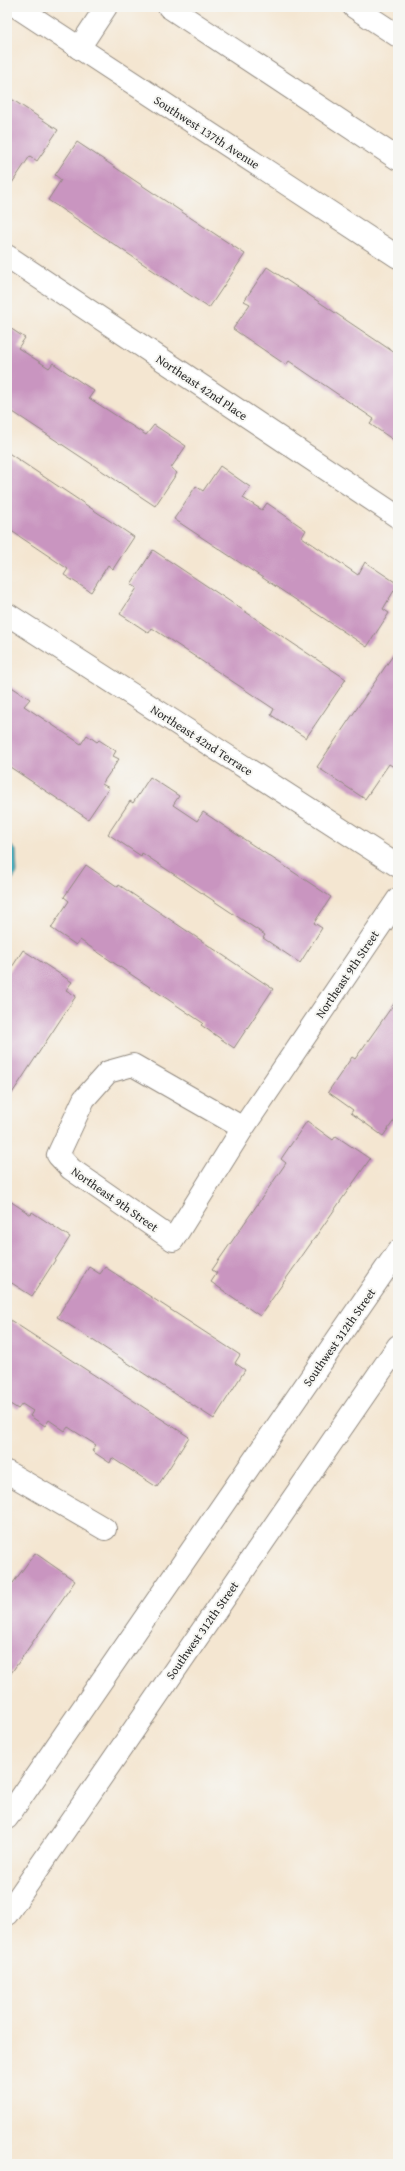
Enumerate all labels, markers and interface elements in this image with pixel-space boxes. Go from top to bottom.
street label: Southwest 137th Avenue [151,91,263,173]
street label: Northeast 42nd Place [153,350,251,424]
street label: Northeast 42nd Terrace [148,701,257,780]
street label: Northeast 9th Street [311,926,383,1021]
street label: Northeast 9th Street [68,1163,163,1236]
street label: Southwest 312th Street [299,1284,380,1390]
street label: Southwest 312th Street [162,1577,243,1683]

